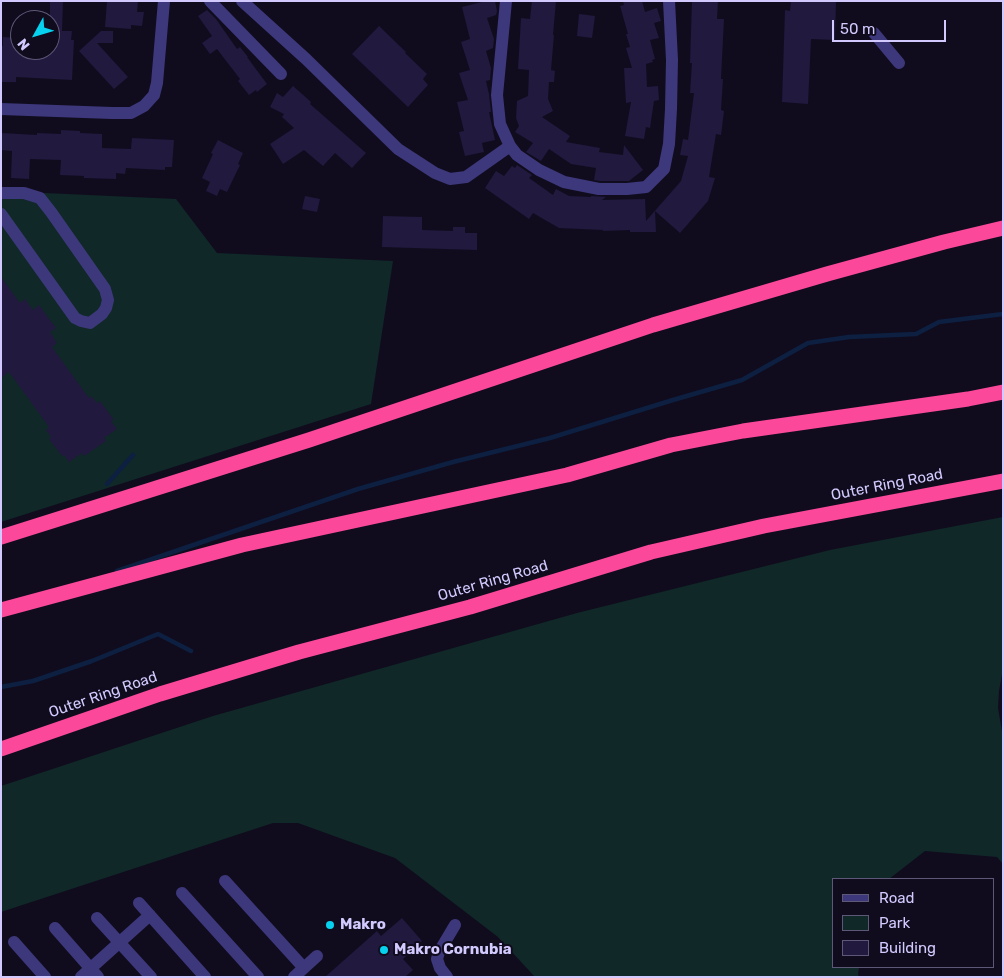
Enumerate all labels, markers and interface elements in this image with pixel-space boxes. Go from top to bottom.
north arrow [10,10,60,60]
scale bar [834,10,948,42]
text: 50 m [840,20,875,38]
text: N [14,35,34,53]
street label: Outer Ring Road [830,465,944,505]
street label: Outer Ring Road [436,557,550,605]
street label: Outer Ring Road [46,668,160,722]
legend [832,878,994,968]
text: Road [879,889,915,907]
text: Park [879,914,910,932]
place label: Makro [340,916,386,934]
marker: Makro [324,919,336,931]
text: Building [879,939,936,957]
place label: Makro Cornubia [394,941,512,959]
marker: Makro Cornubia [378,944,390,956]

